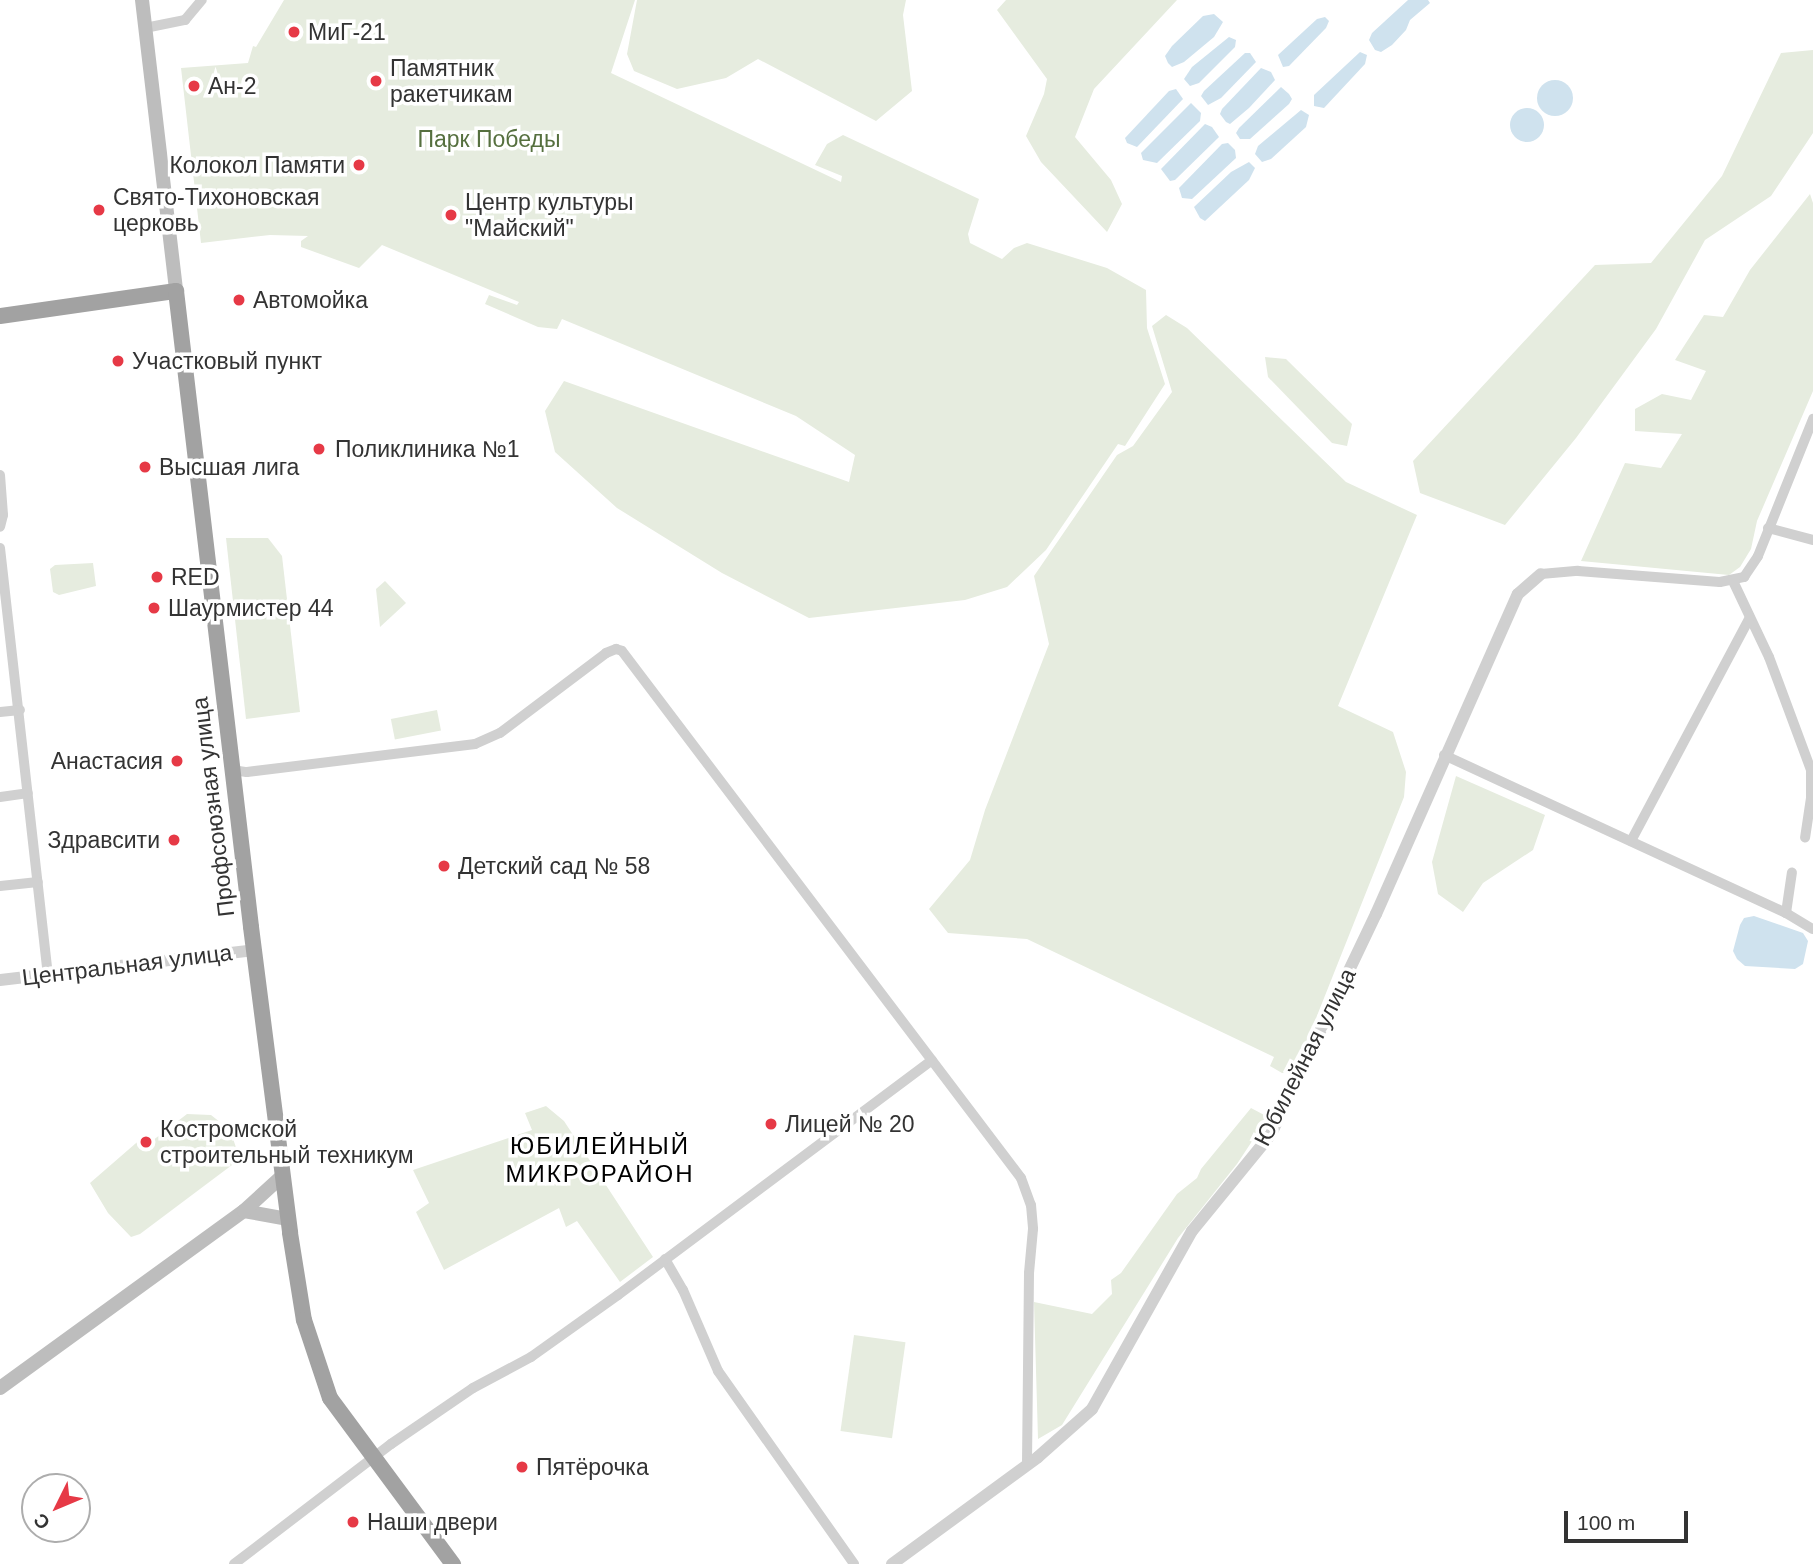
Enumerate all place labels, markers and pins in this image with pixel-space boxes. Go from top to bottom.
place label: МиГ-21 [308,18,386,46]
marker: МиГ-21 [286,24,302,40]
place label: Памятник ракетчикам [390,54,512,108]
place label: Ан-2 [208,72,256,100]
marker: Памятник ракетчикам [368,73,384,89]
marker: Ан-2 [186,78,202,94]
place label: Колокол Памяти [169,151,345,179]
marker: Колокол Памяти [351,157,367,173]
place label: Свято-Тихоновская церковь [113,183,319,237]
place label: Центр культуры "Майский" [465,188,634,242]
marker: Свято-Тихоновская церковь [91,202,107,218]
marker: Центр культуры "Майский" [443,207,459,223]
place label: Автомойка [253,286,368,314]
marker: Автомойка [231,292,247,308]
place label: Участковый пункт [132,347,322,375]
marker: Участковый пункт [110,353,126,369]
place label: Поликлиника №1 [335,435,519,463]
marker: Поликлиника №1 [309,439,329,459]
place label: Высшая лига [159,453,299,481]
marker: Высшая лига [137,459,153,475]
place label: RED [171,563,220,591]
marker: RED [149,569,165,585]
place label: Шаурмистер 44 [168,594,334,622]
marker: Шаурмистер 44 [146,600,162,616]
place label: Анастасия [51,747,163,775]
marker: Анастасия [169,753,185,769]
place label: Здравсити [47,826,160,854]
marker: Здравсити [166,832,182,848]
place label: Детский сад № 58 [458,852,650,880]
marker: Детский сад № 58 [436,858,452,874]
place label: Лицей № 20 [785,1110,915,1138]
place label: Костромской строительный техникум [160,1115,414,1169]
marker: Лицей № 20 [763,1116,779,1132]
marker: Костромской строительный техникум [138,1134,154,1150]
place label: Пятёрочка [536,1453,649,1481]
marker: Пятёрочка [514,1459,530,1475]
place label: Наши двери [367,1508,498,1536]
marker: Наши двери [345,1514,361,1530]

